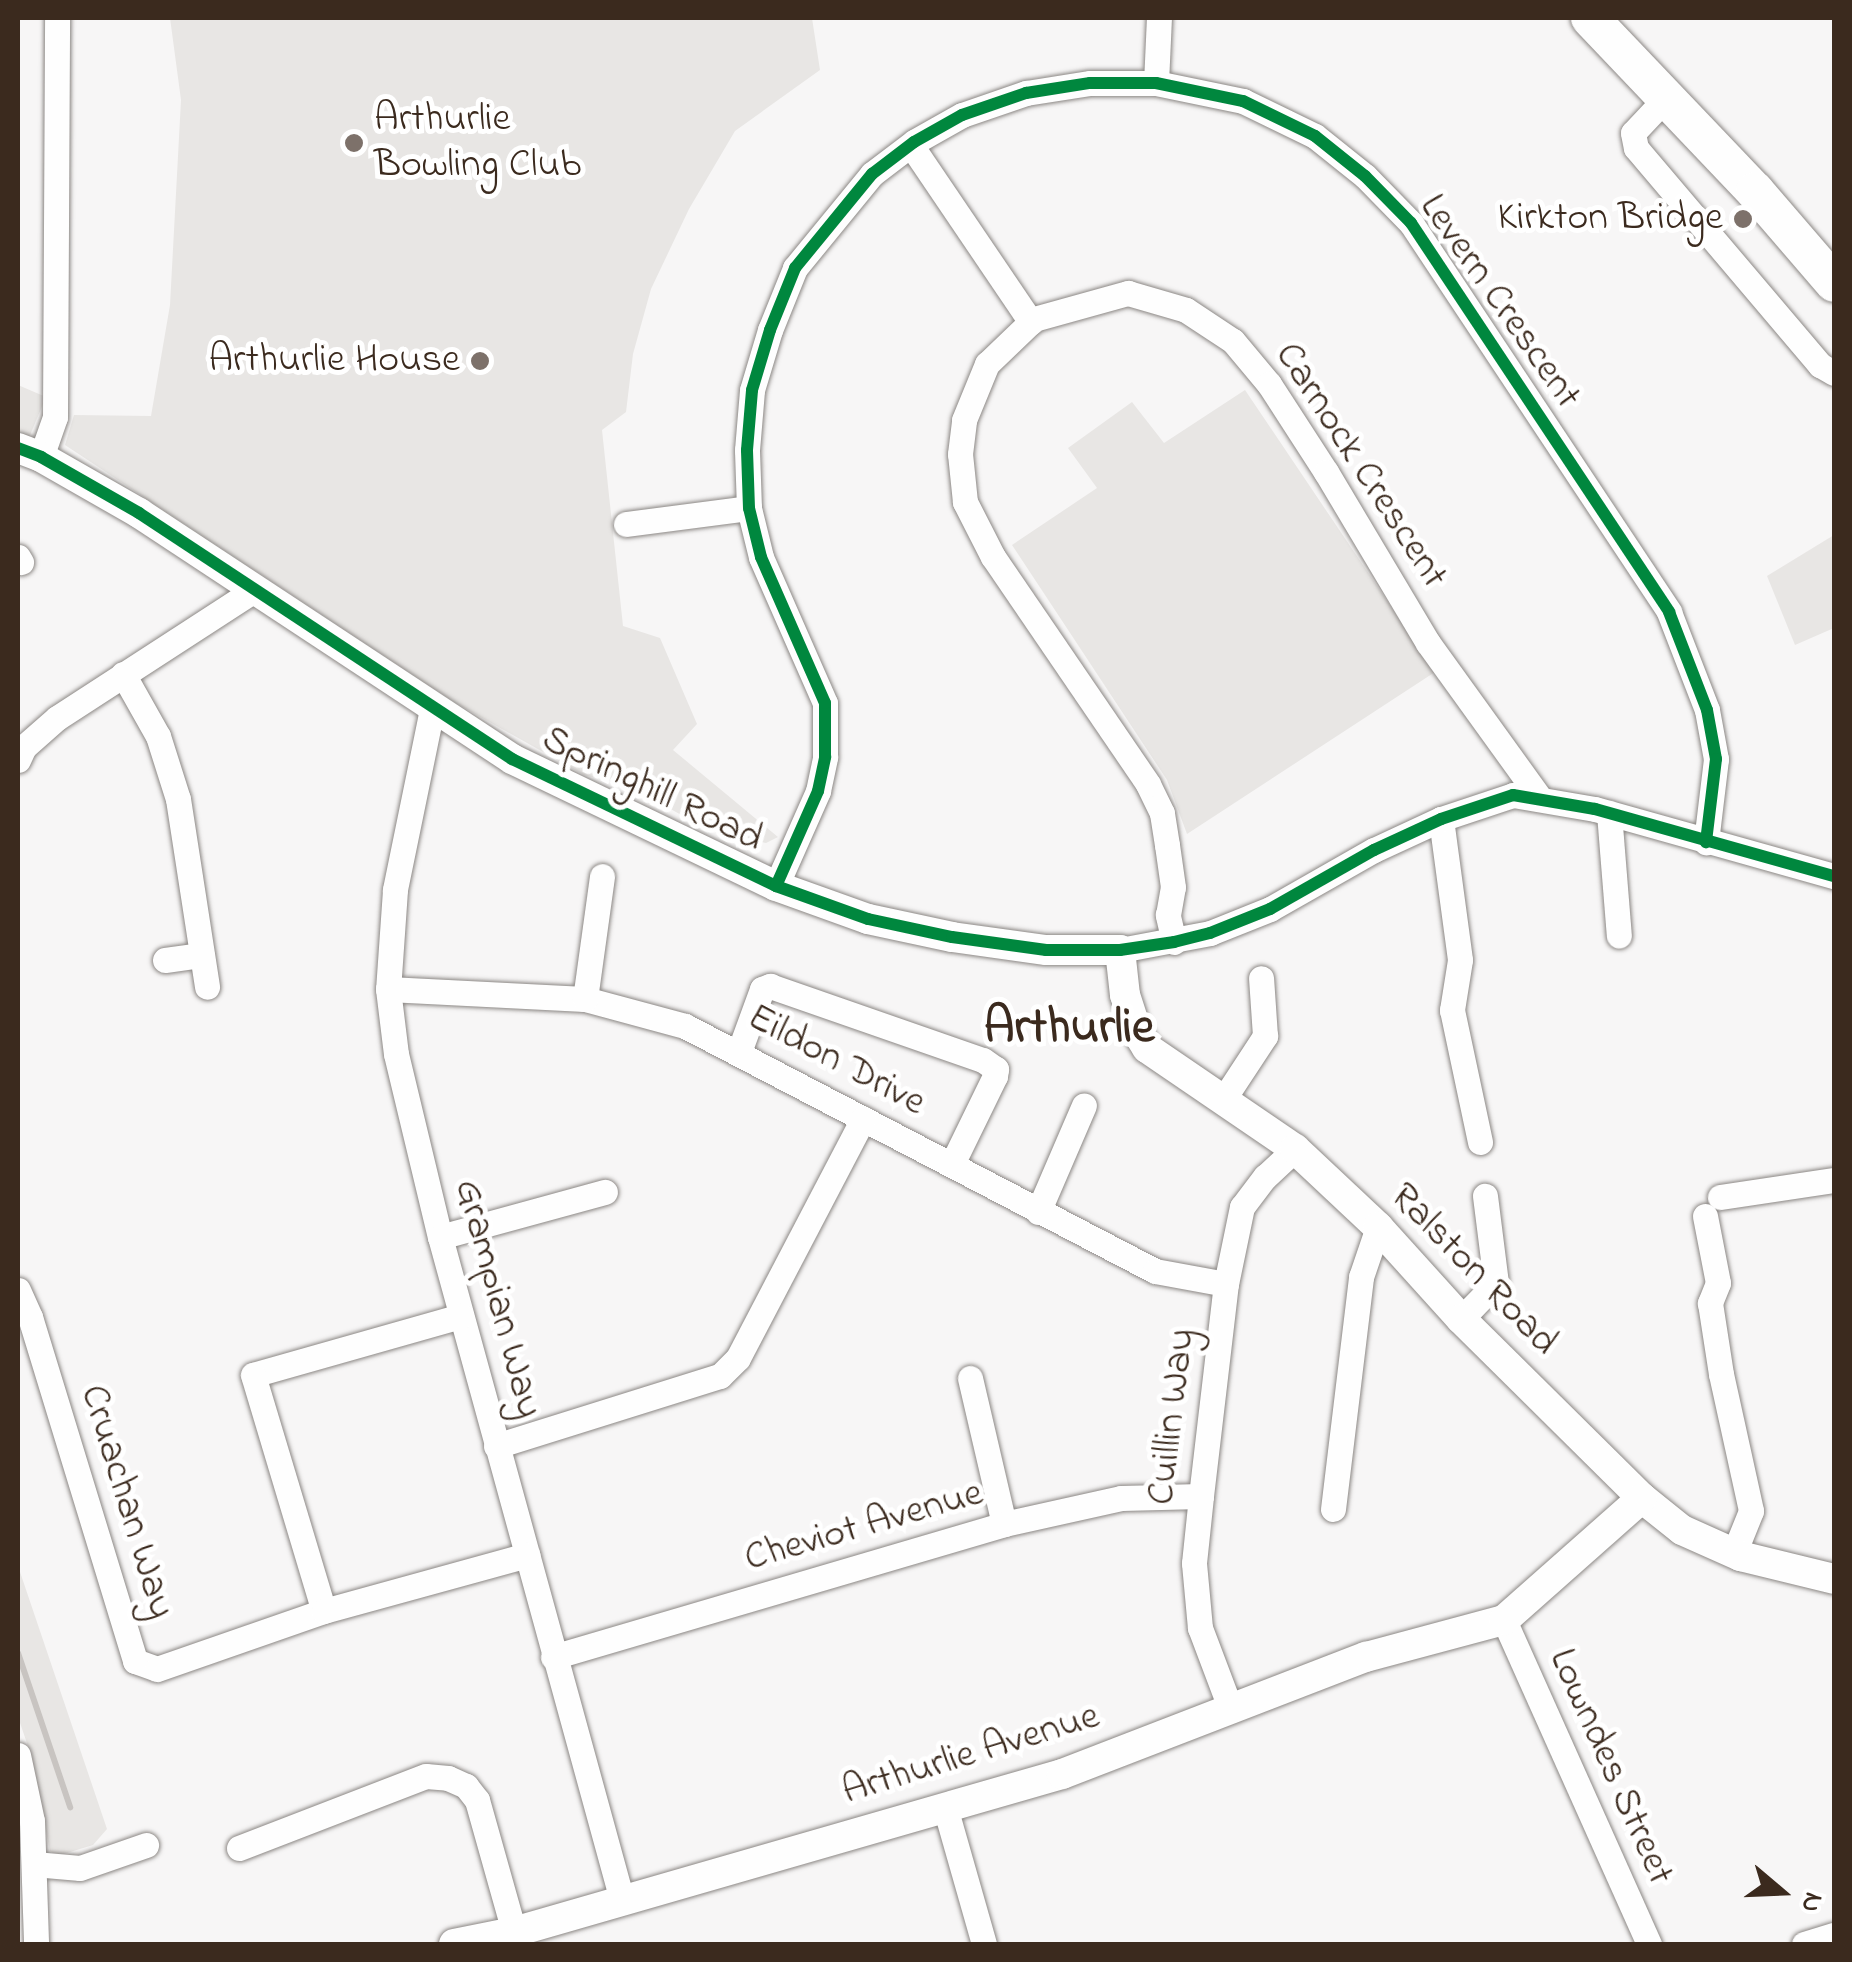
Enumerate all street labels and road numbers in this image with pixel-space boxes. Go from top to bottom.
street label: Levern Crescent [1407,185,1591,419]
street label: Carnock Crescent [1263,334,1457,598]
street label: Springhill Road [534,716,770,864]
street label: Eildon Drive [739,994,933,1128]
street label: Grampian Way [442,1174,552,1424]
street label: Ralston Road [1379,1174,1567,1366]
street label: Cuillin Way [1138,1326,1208,1508]
street label: Cruachan Way [68,1379,184,1625]
street label: Cheviot Avenue [739,1470,989,1584]
street label: Lowndes Street [1537,1642,1683,1892]
street label: Arthurlie Avenue [837,1693,1105,1817]

